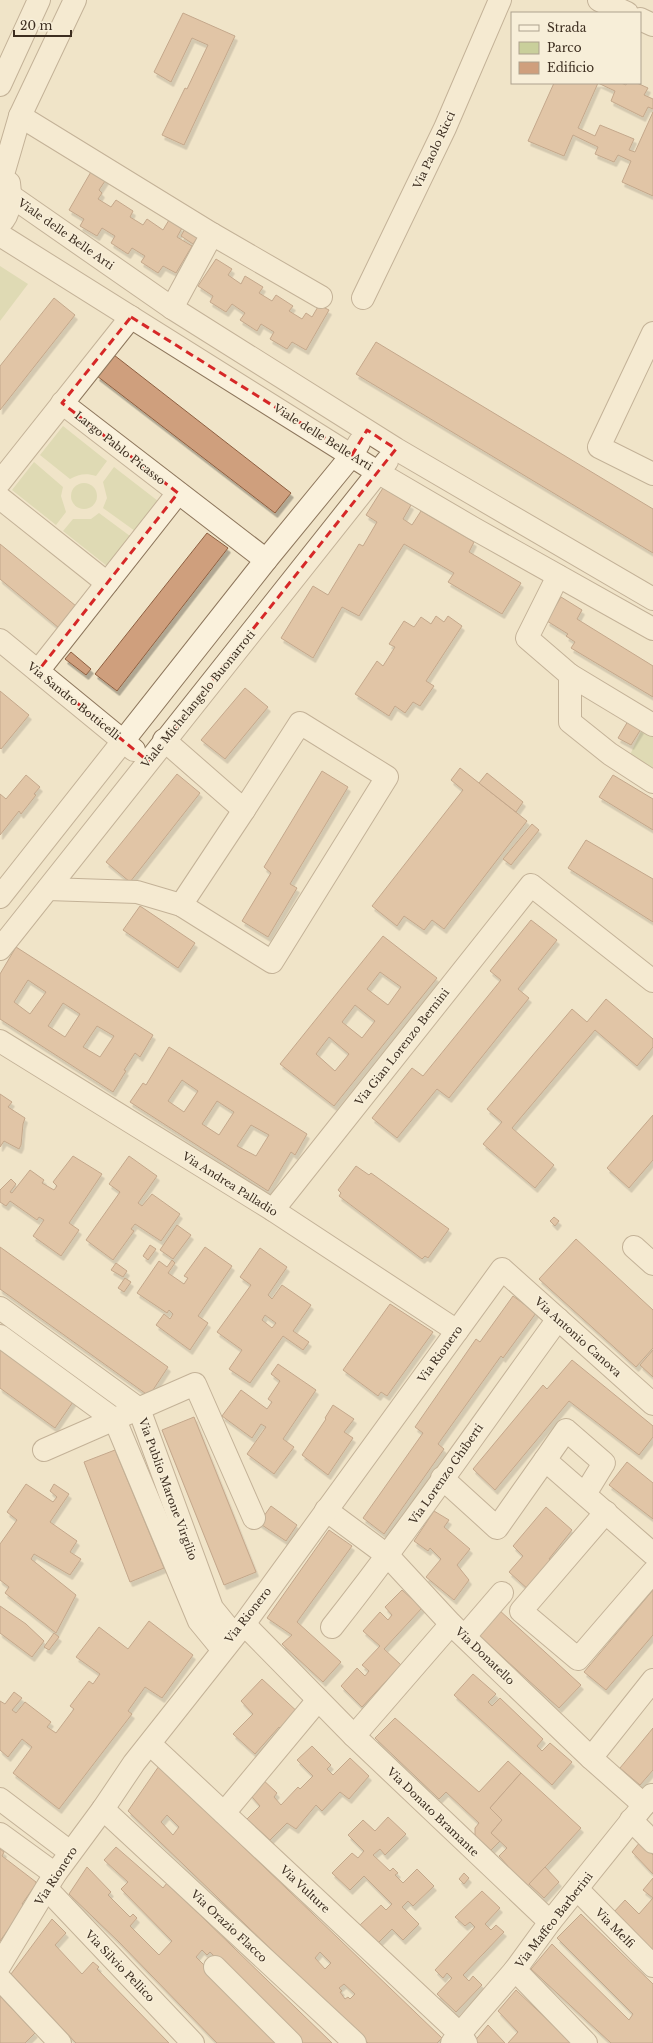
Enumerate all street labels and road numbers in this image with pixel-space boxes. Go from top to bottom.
street label: Via Paolo Ricci [409,109,458,192]
street label: Viale delle Belle Arti [14,195,117,273]
street label: Viale delle Belle Arti [270,400,375,473]
street label: Largo Pablo Picasso [72,408,168,488]
street label: Viale Michelangelo Buonarroti [137,627,258,771]
street label: Via Sandro Botticelli [24,658,124,743]
street label: Via Gian Lorenzo Bernini [351,985,452,1109]
street label: Via Andrea Palladio [179,1148,280,1219]
street label: Via Antonio Canova [531,1294,625,1380]
street label: Via Rionero [414,1323,465,1386]
street label: Via Publio Marone Virgilio [135,1415,200,1562]
street label: Via Lorenzo Ghiberti [405,1421,486,1528]
street label: Via Rionero [221,1584,274,1647]
street label: Via Donatello [452,1624,517,1688]
street label: Via Donato Bramante [383,1764,482,1859]
street label: Via Rionero [31,1844,80,1909]
street label: Via Vulture [276,1862,333,1916]
street label: Via Maffeo Barberini [512,1869,596,1971]
street label: Via Orazio Flacco [187,1886,270,1965]
street label: Via Melfi [592,1905,638,1951]
street label: Via Silvio Pellico [82,1927,158,2005]

